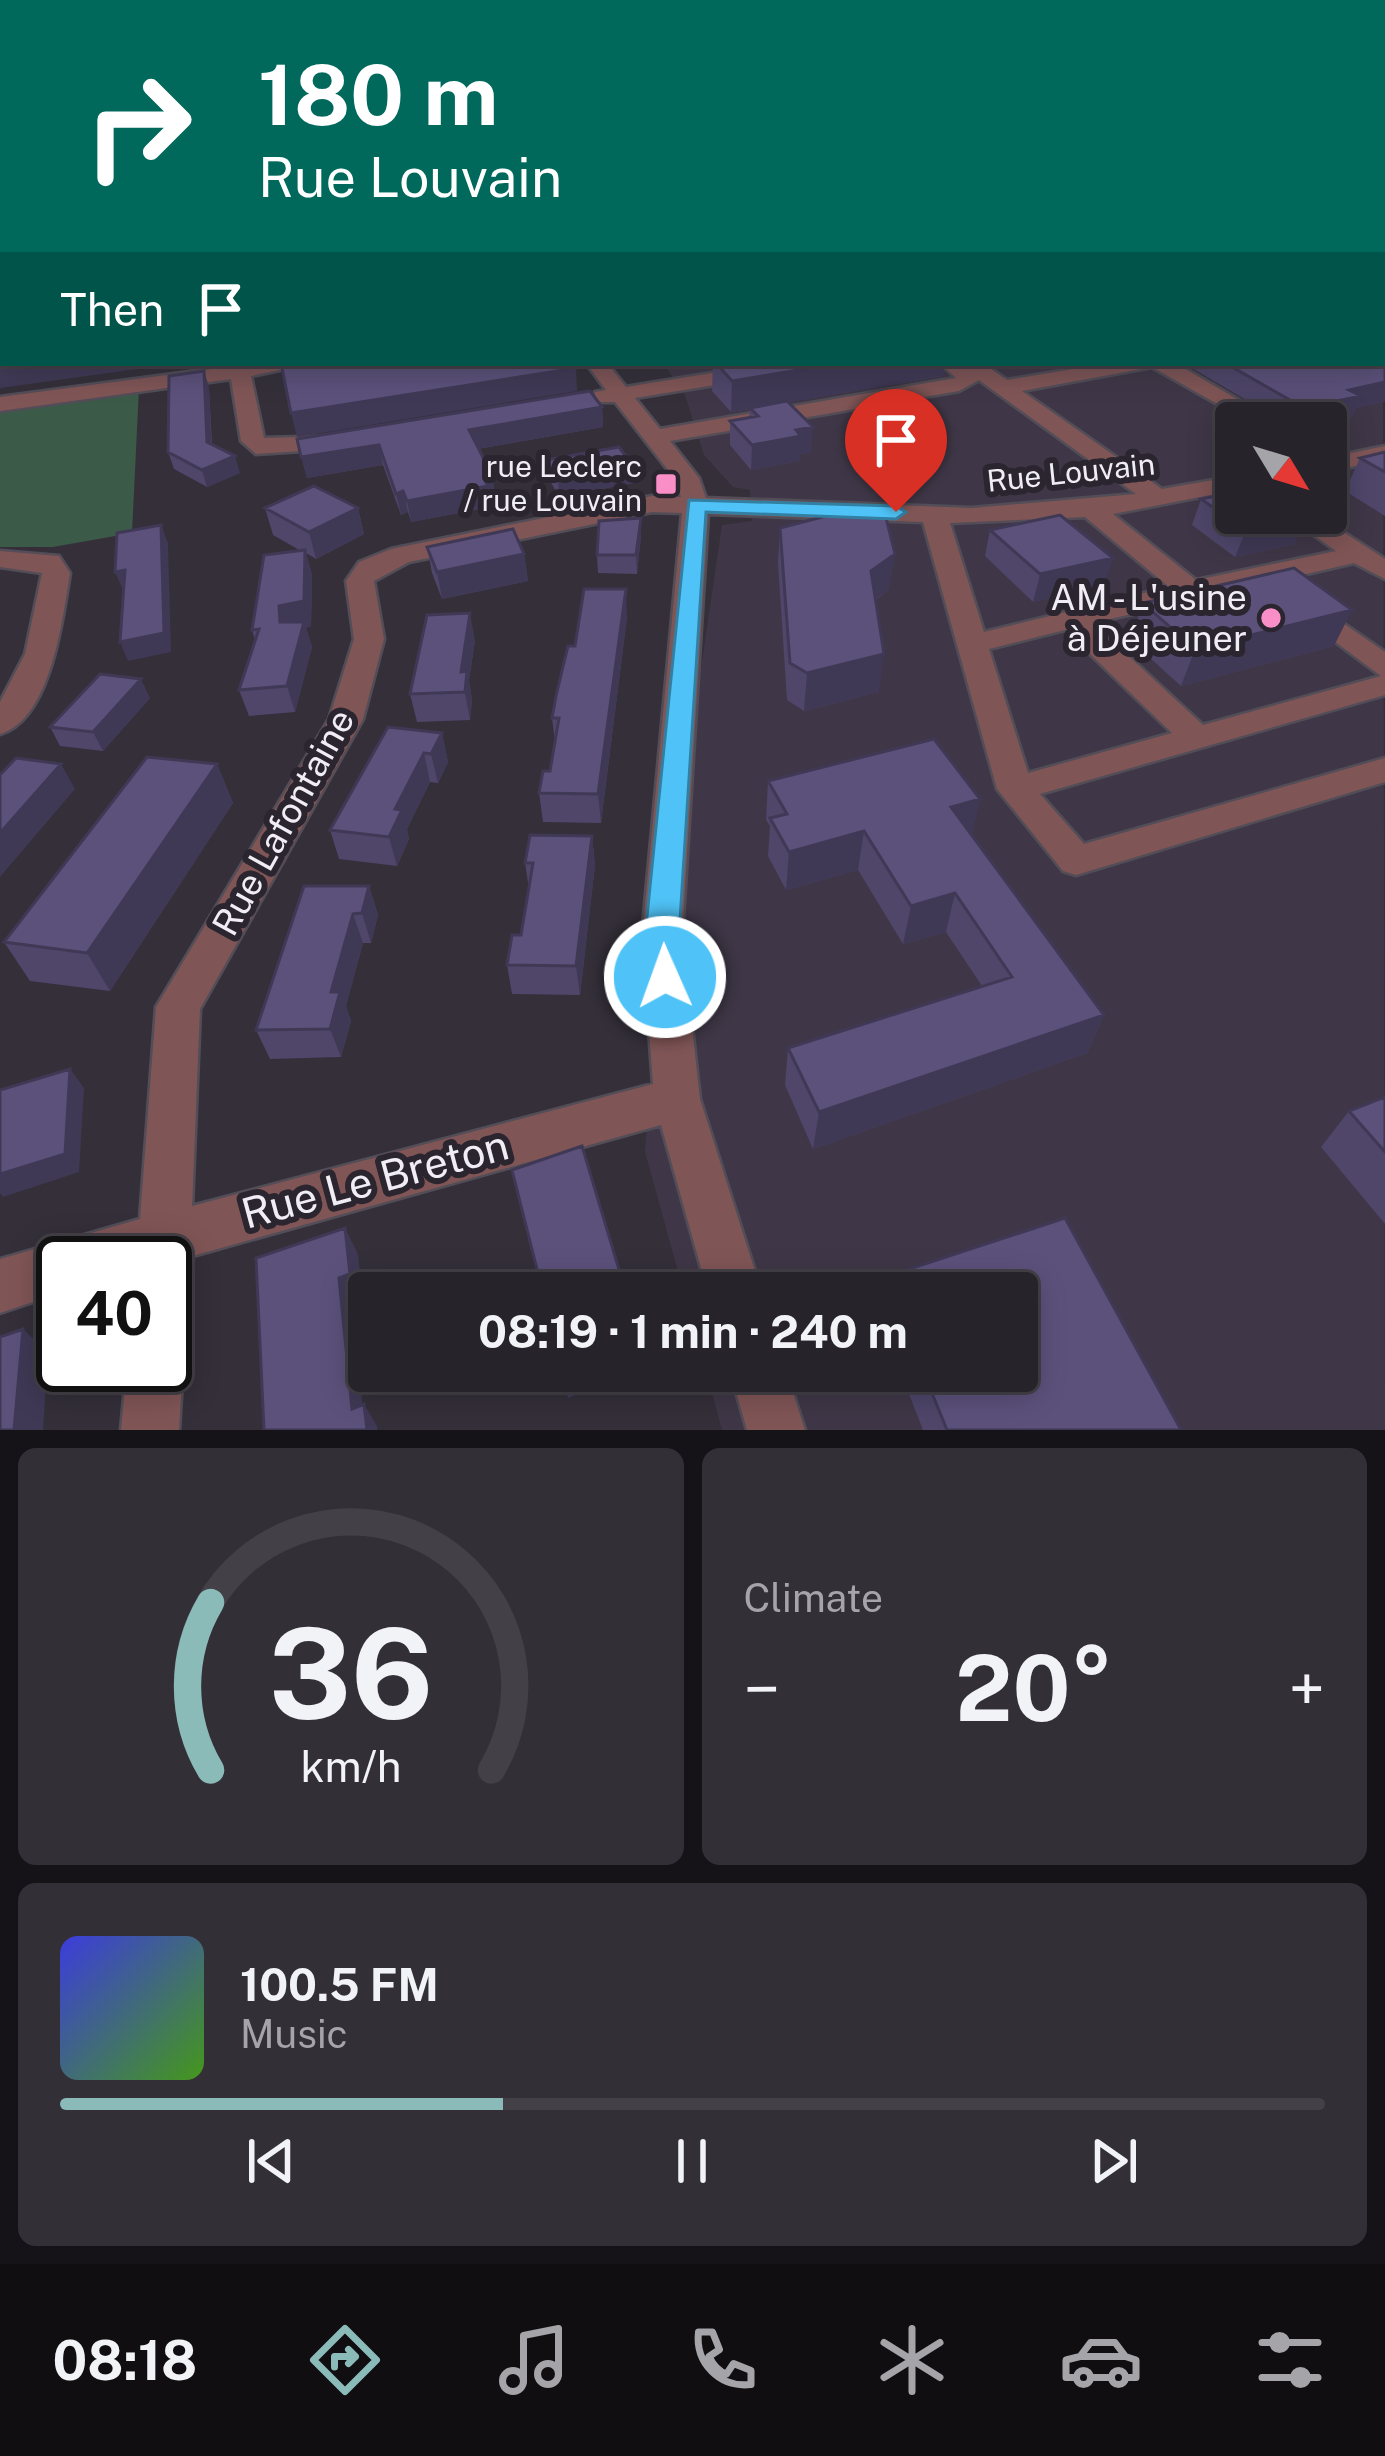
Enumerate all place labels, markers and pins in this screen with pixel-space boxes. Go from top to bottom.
pin [845,389,947,512]
place label: rue Leclerc / rue Louvain [464,448,642,518]
marker: rue Leclerc / rue Louvain [653,471,679,497]
place label: AM - L'usine à Déjeuner [1050,576,1247,659]
marker: AM - L'usine à Déjeuner [1258,605,1284,631]

